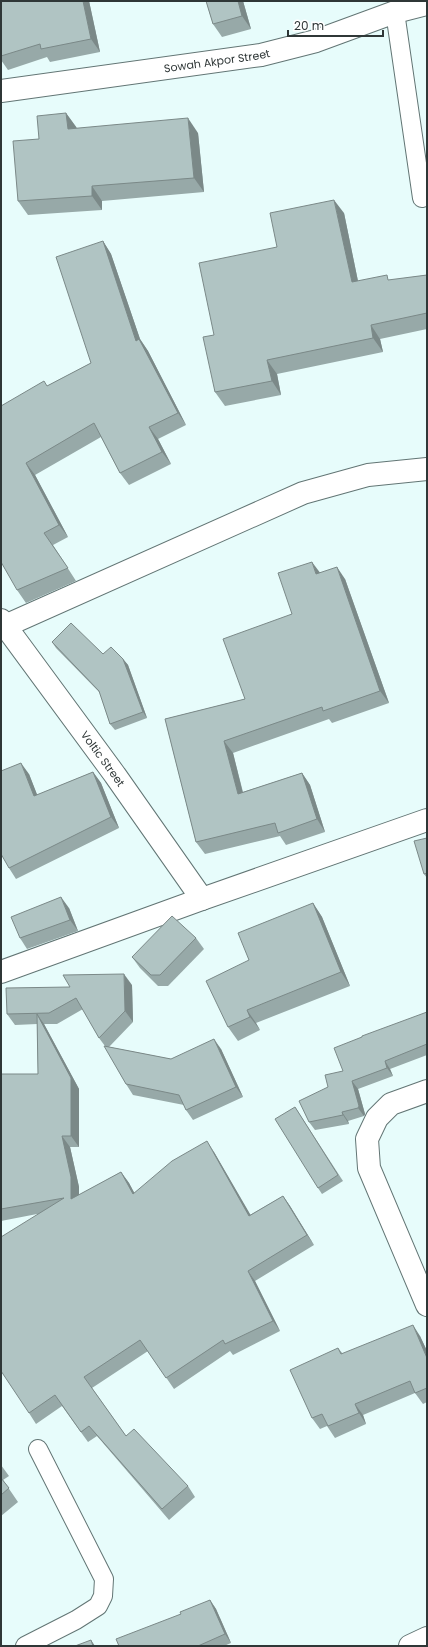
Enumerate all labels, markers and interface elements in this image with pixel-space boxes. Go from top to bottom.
scale bar [288,12,383,38]
text: 20 m [294,17,324,34]
street label: Sowah Akpor Street [163,45,272,76]
street label: Voltic Street [77,727,129,790]

